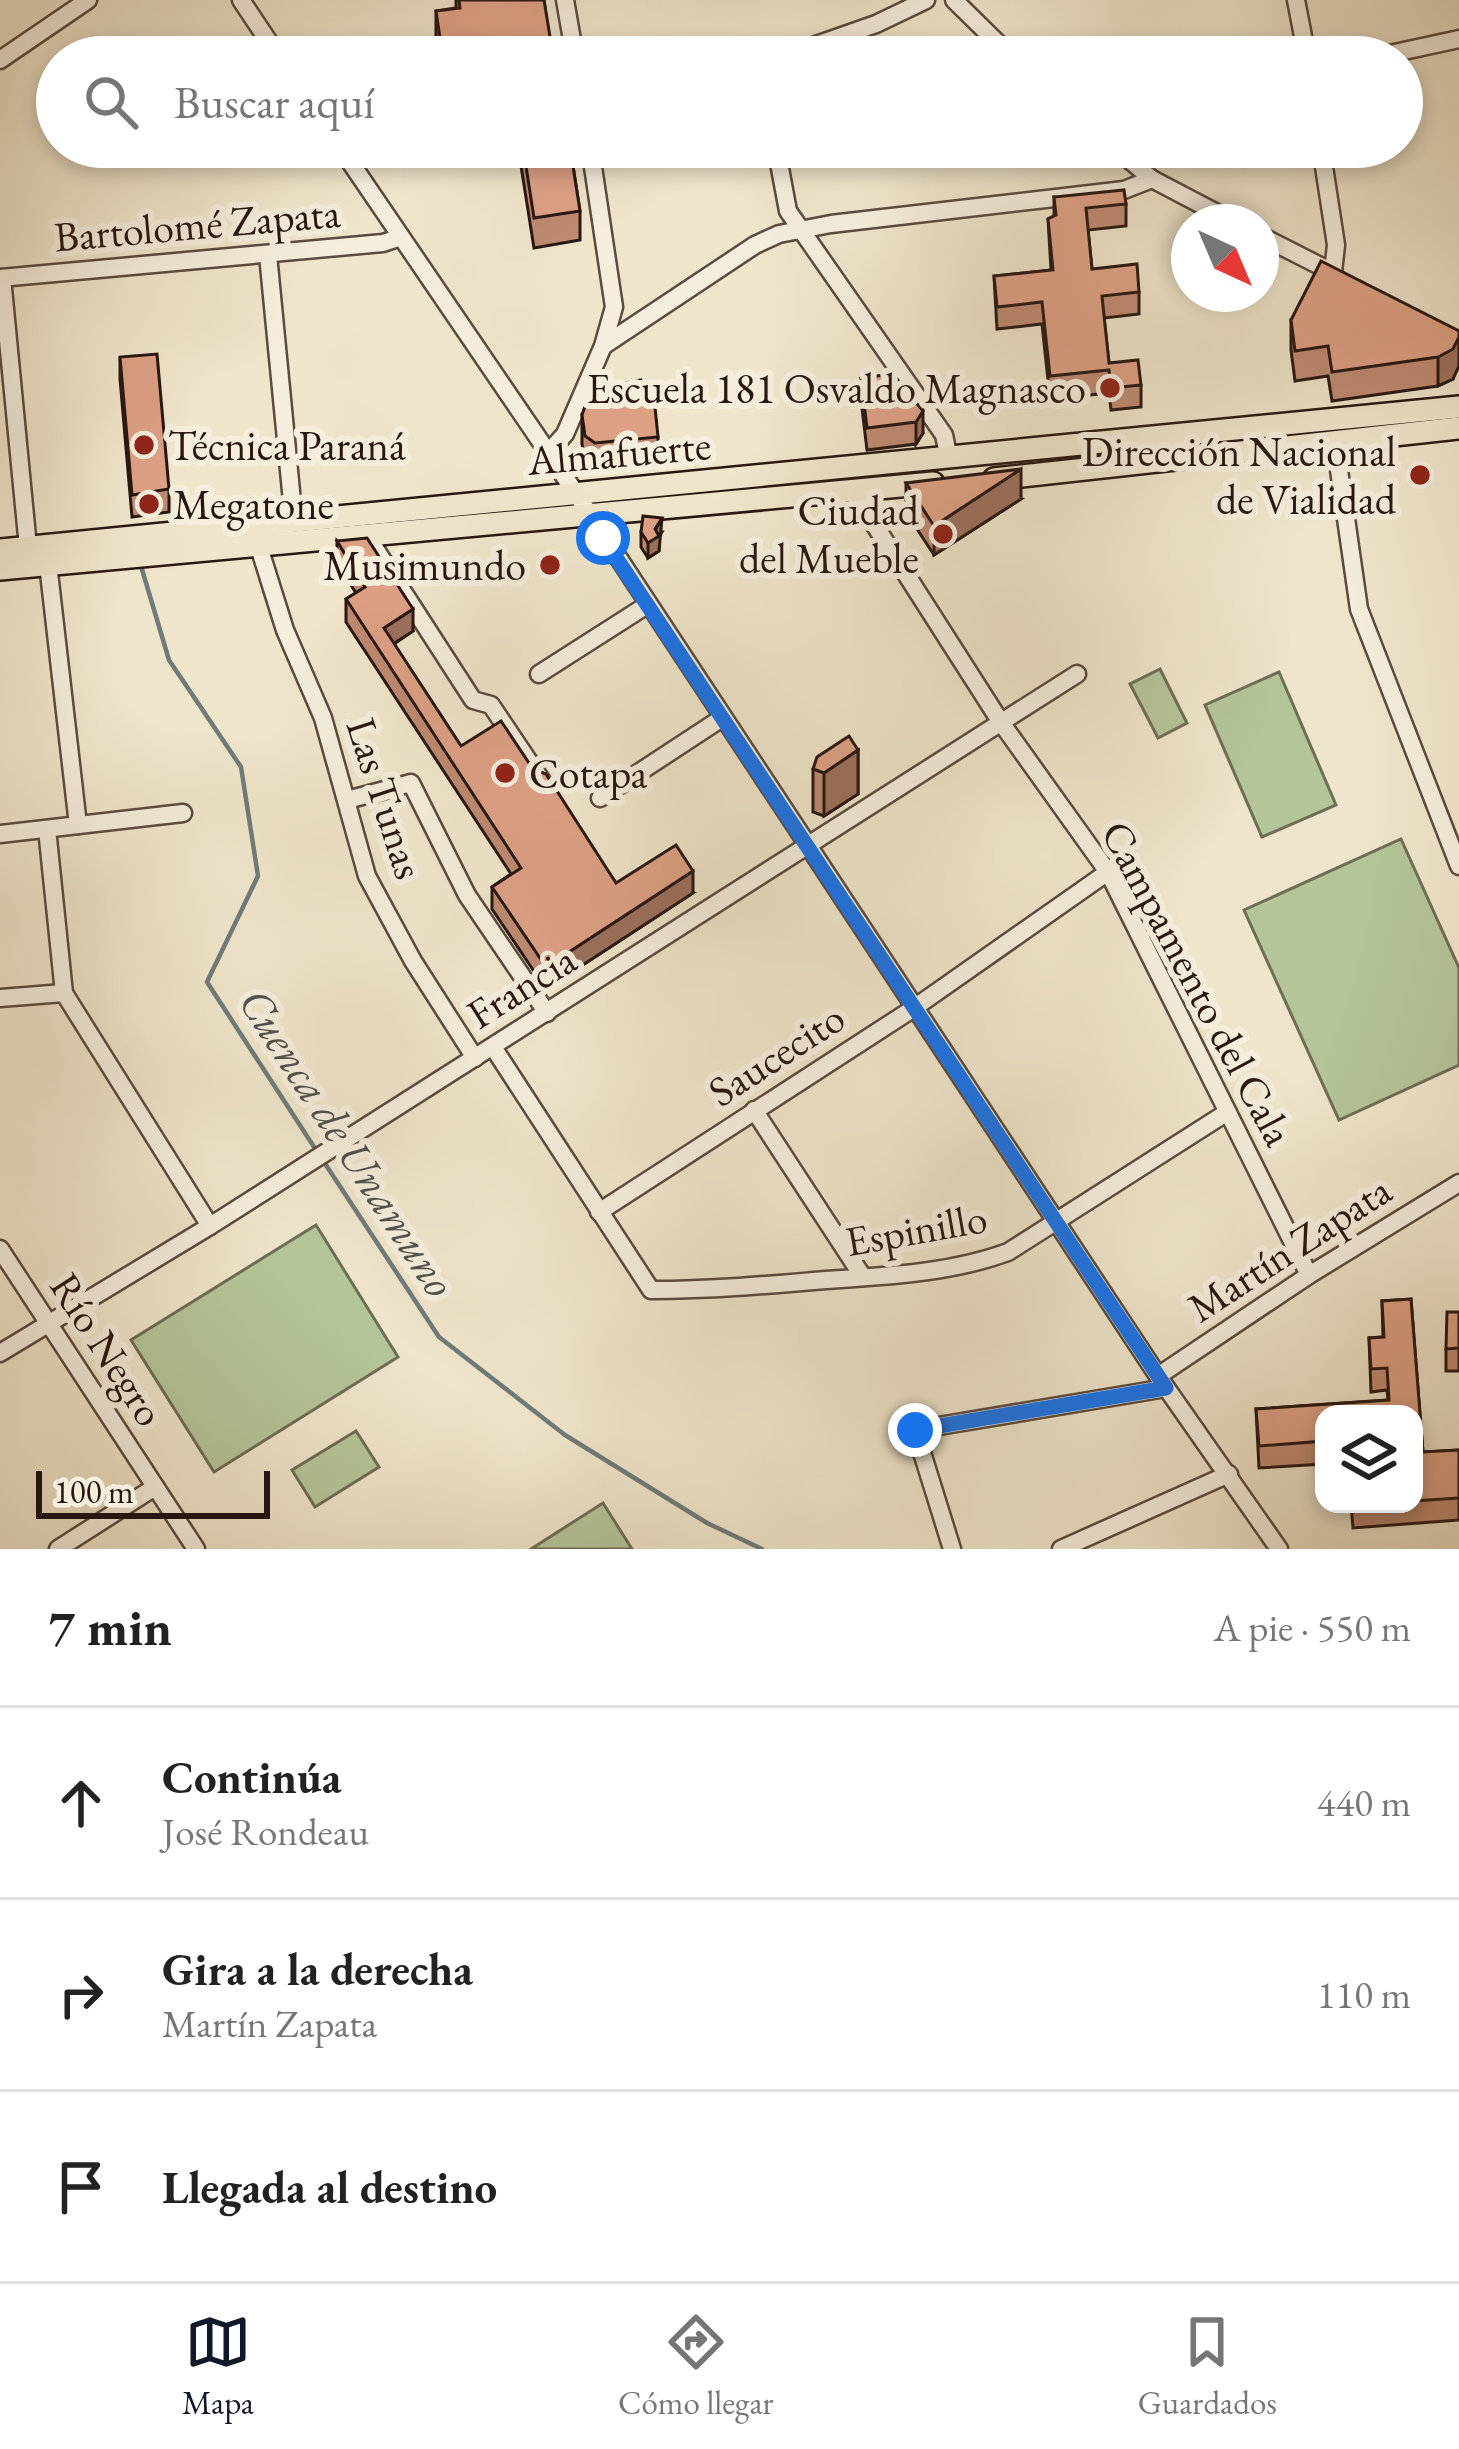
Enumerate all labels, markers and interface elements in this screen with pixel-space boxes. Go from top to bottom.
search box [36,36,1423,168]
icon: search [78,69,144,135]
text: Buscar aquí [174,73,374,131]
street label: Bartolomé Zapata [52,185,343,264]
north arrow [1171,204,1279,312]
place label: Escuela 181 Osvaldo Magnasco [587,361,1086,416]
marker: Escuela 181 Osvaldo Magnasco [1097,375,1123,401]
street label: Almafuerte [524,417,713,488]
place label: Técnica Paraná [168,418,406,473]
place label: Dirección Nacional de Vialidad [1082,424,1397,527]
marker: Técnica Paraná [131,432,157,458]
marker: Dirección Nacional de Vialidad [1407,462,1433,488]
place label: Megatone [173,477,334,532]
place label: Ciudad del Mueble [739,483,920,586]
marker: Megatone [136,491,162,517]
route start [576,511,630,565]
marker: Ciudad del Mueble [930,521,956,547]
place label: Musimundo [323,538,526,593]
marker: Musimundo [537,552,563,578]
street label: Las Tunas [334,711,437,886]
place label: Cotapa [529,746,648,801]
marker: Cotapa [492,760,518,786]
street label: Campamento del Cala [1089,811,1306,1155]
street label: Francia [456,932,586,1041]
water label: Cuenca de Unamuno [226,976,470,1308]
street label: Saucecito [698,990,855,1119]
street label: Martín Zapata [1177,1162,1402,1335]
street label: Espinillo [841,1190,991,1269]
street label: Río Negro [38,1262,178,1436]
route end [888,1403,942,1457]
map controls [1315,1405,1423,1513]
button: layers [1315,1405,1423,1513]
scale bar [36,1465,270,1518]
text: 100 m [54,1470,134,1513]
text: 7 min [48,1594,172,1660]
text: A pie · 550 m [1214,1602,1411,1653]
text: Continúa [162,1748,341,1806]
icon: ahead [48,1770,114,1836]
text: 440 m [1317,1777,1411,1828]
text: José Rondeau [162,1806,369,1857]
text: Gira a la derecha [162,1940,473,1998]
icon: right [48,1962,114,2028]
text: 110 m [1317,1969,1411,2020]
text: Martín Zapata [162,1998,377,2049]
icon: arrive [48,2154,114,2220]
text: Llegada al destino [162,2158,497,2216]
tab: Mapa [182,2309,254,2424]
tab: Cómo llegar [618,2309,774,2424]
tab: Guardados [1138,2309,1277,2424]

